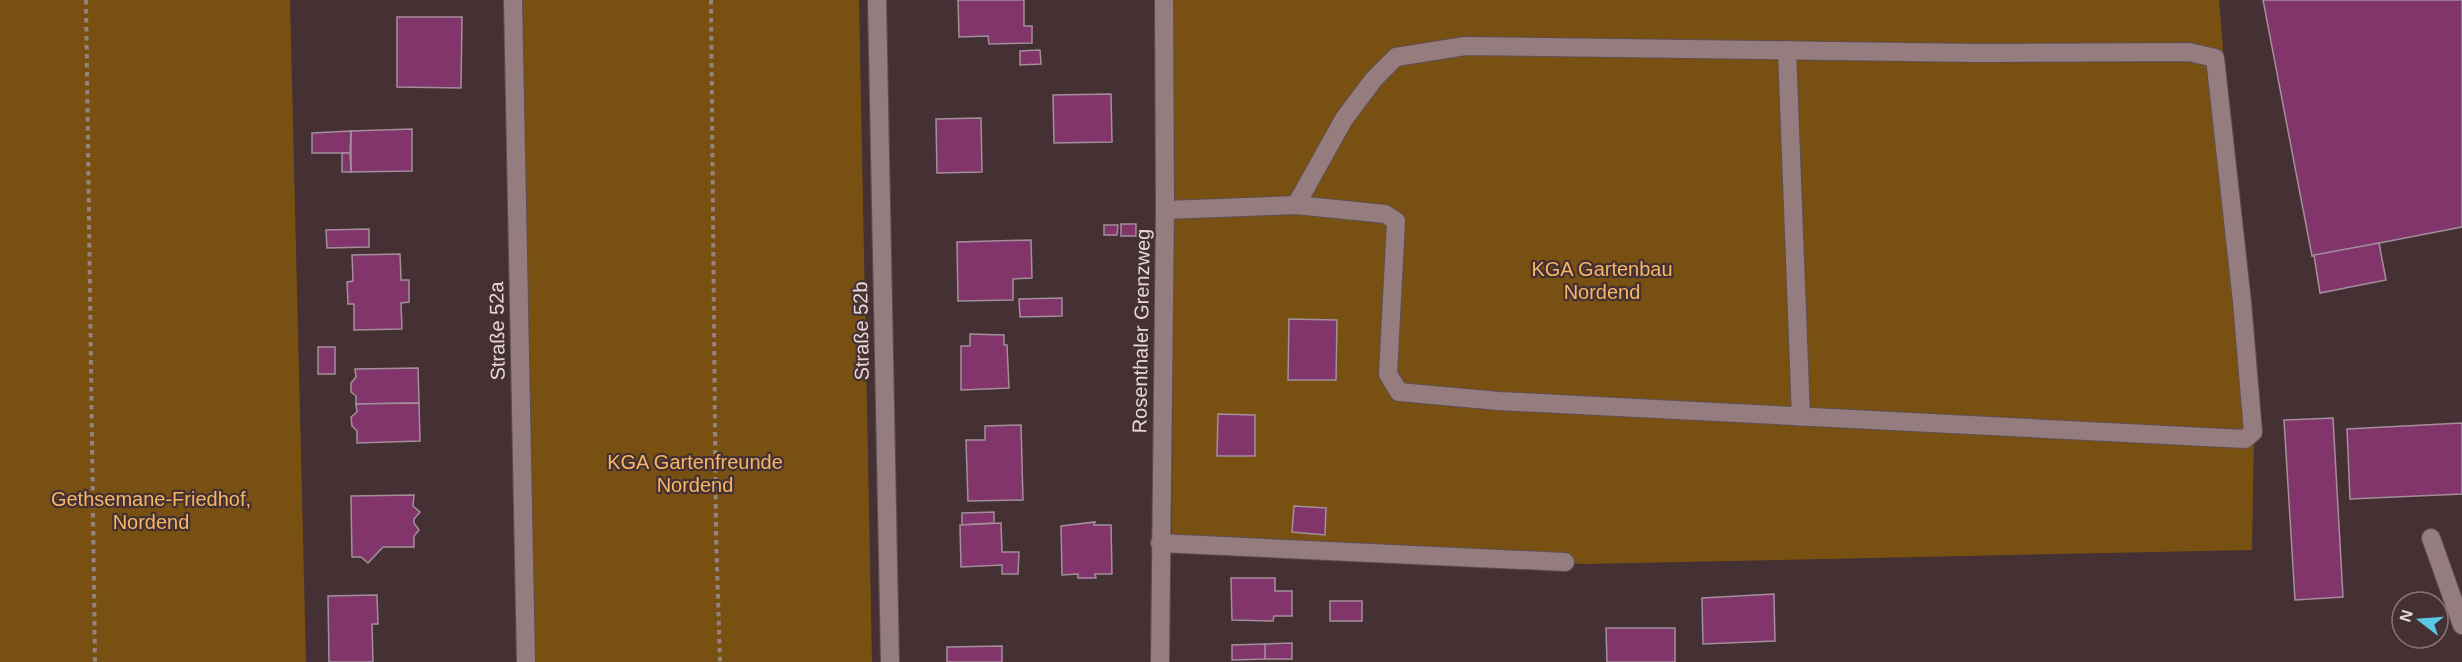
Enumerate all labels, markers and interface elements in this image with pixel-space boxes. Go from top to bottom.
street label: Rosenthaler Grenzweg [1128,229,1154,433]
park label: KGA Gartenbau Nordend [1531,258,1673,303]
street label: Straße 52a [485,280,509,381]
street label: Straße 52b [849,281,873,381]
park label: KGA Gartenfreunde Nordend [607,451,783,496]
park label: Gethsemane-Friedhof, Nordend [51,488,251,533]
north arrow [2390,590,2450,650]
text: N [2396,608,2416,624]

